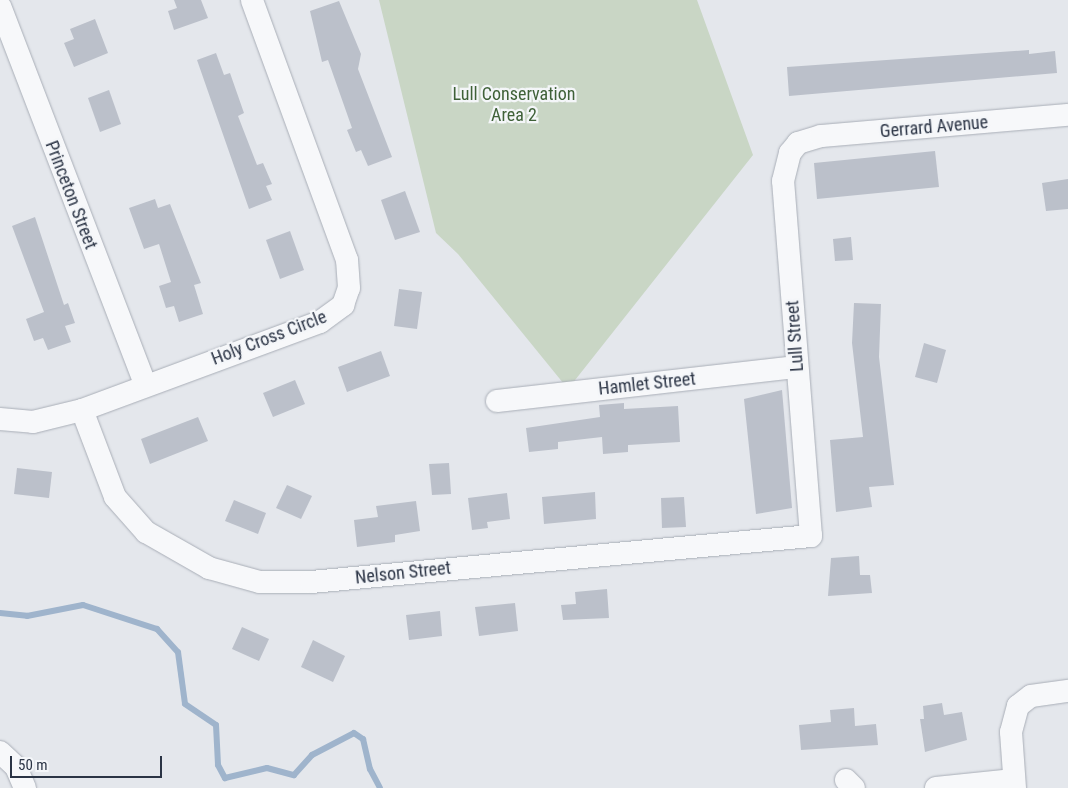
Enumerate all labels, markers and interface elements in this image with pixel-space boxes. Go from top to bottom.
park label: Lull Conservation Area 2 [453,84,575,126]
street label: Gerrard Avenue [879,112,989,142]
street label: Princeton Street [40,138,102,252]
street label: Lull Street [782,300,808,372]
street label: Holy Cross Circle [208,306,330,370]
street label: Hamlet Street [597,368,697,400]
street label: Nelson Street [354,557,452,589]
scale bar [12,746,165,778]
text: 50 m [18,756,48,774]

